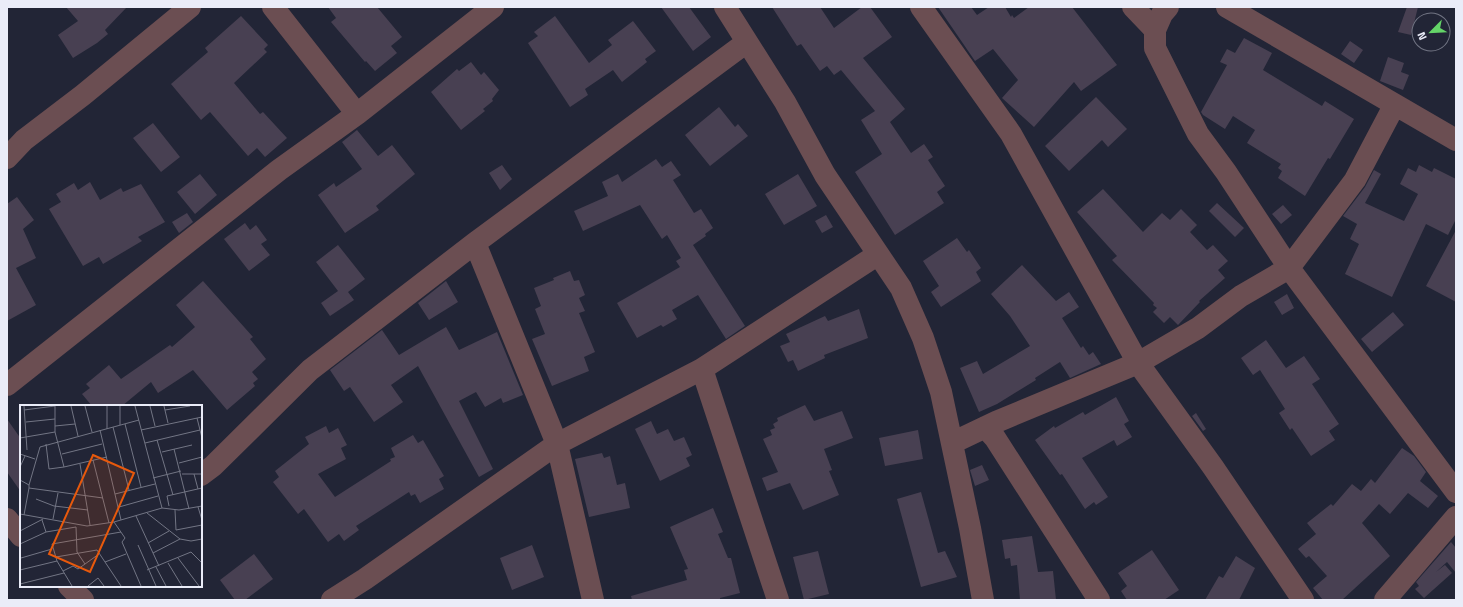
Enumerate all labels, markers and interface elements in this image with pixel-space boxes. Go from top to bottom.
north arrow [1411,12,1451,52]
text: N [1413,29,1431,43]
inset map [20,405,202,587]

